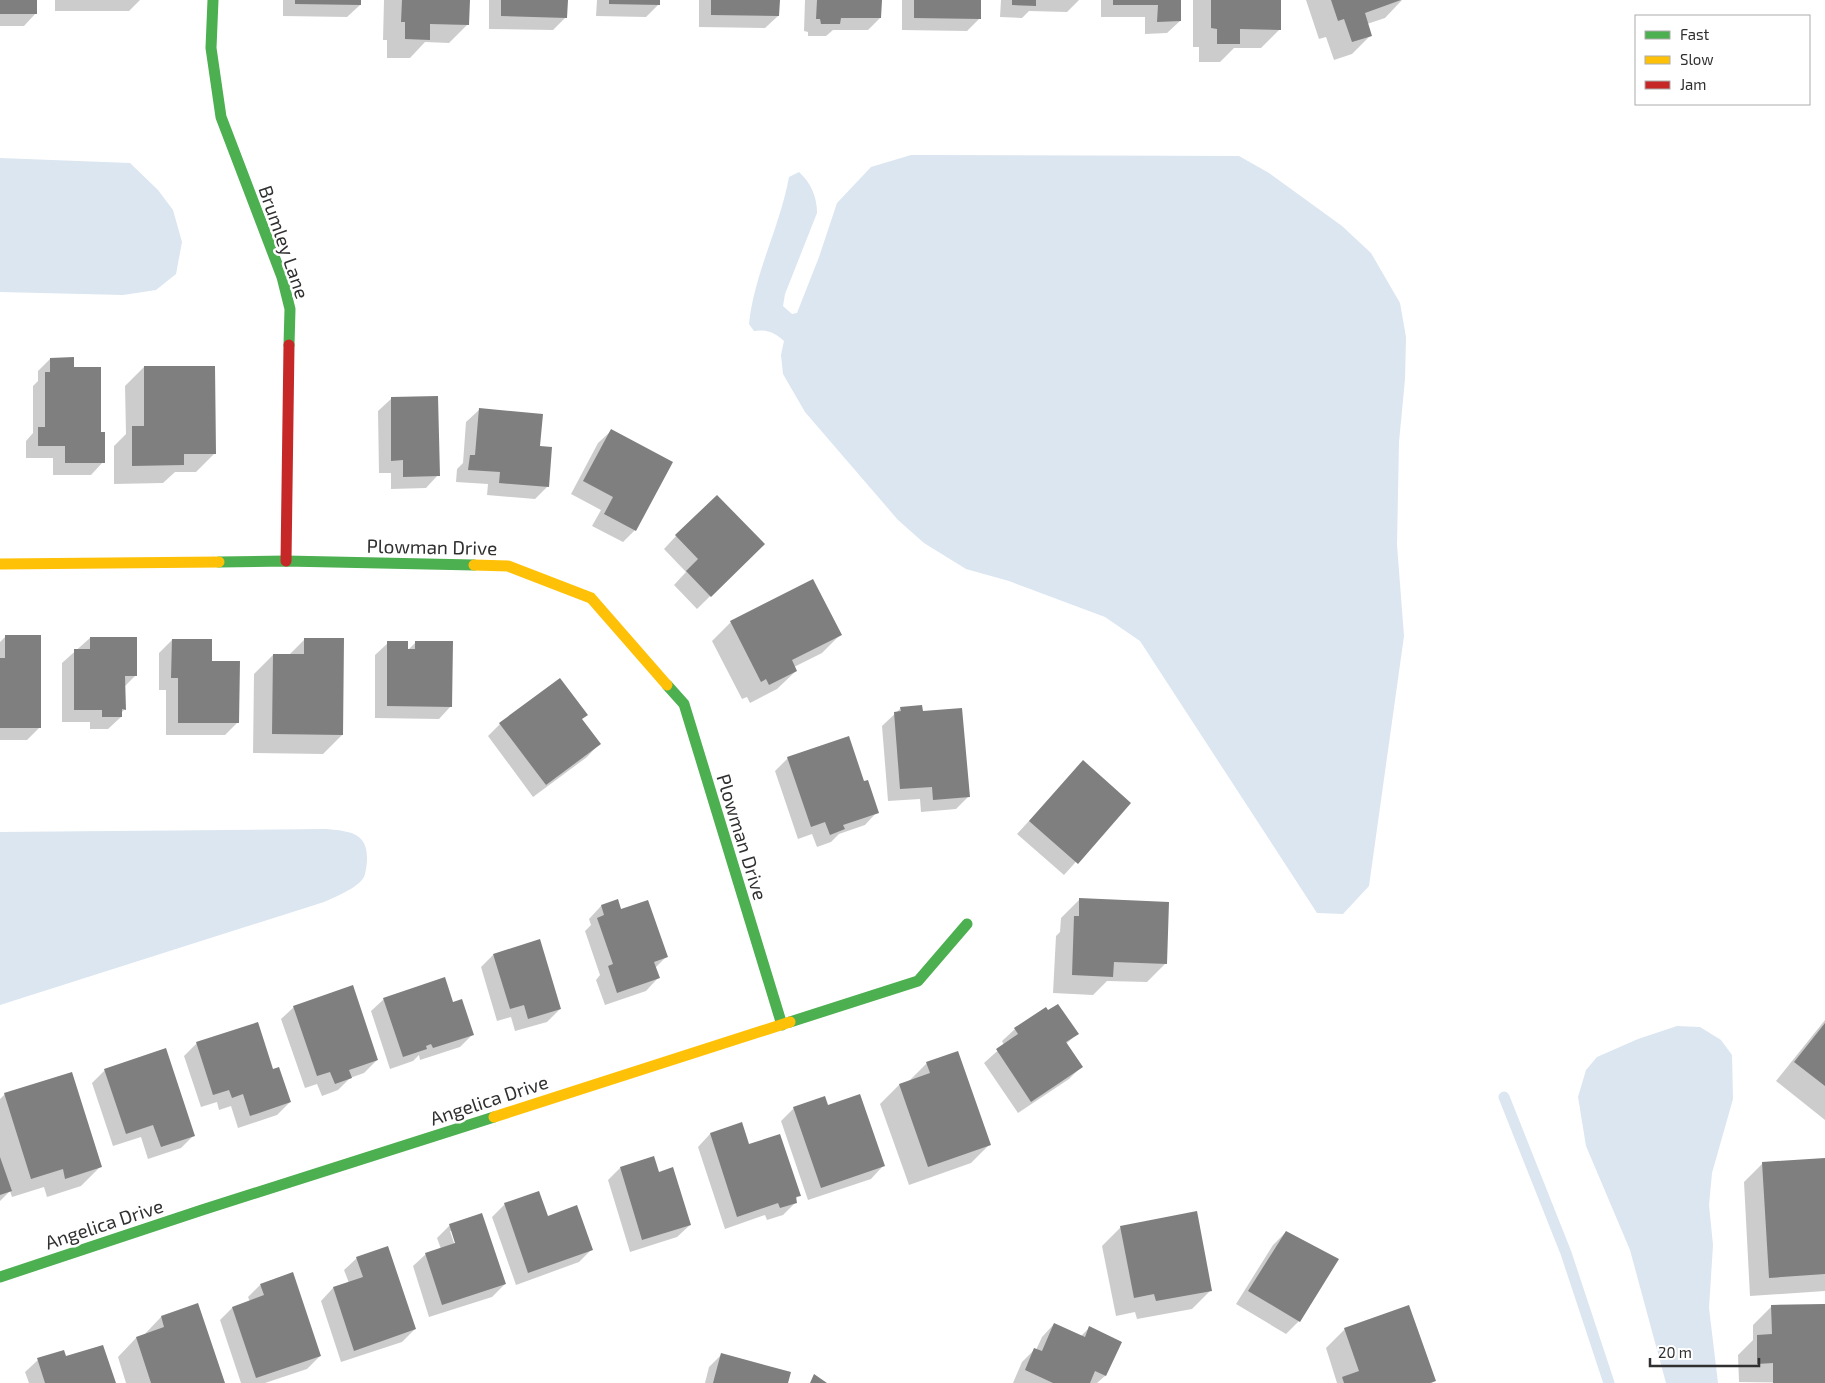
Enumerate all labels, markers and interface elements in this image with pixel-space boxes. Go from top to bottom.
legend [1635,15,1810,105]
text: Fast [1680,25,1710,43]
text: Slow [1680,50,1714,68]
text: Jam [1680,75,1706,93]
street label: Brumley Lane [254,182,315,301]
street label: Plowman Drive [366,534,498,559]
street label: Plowman Drive [712,771,773,903]
street label: Angelica Drive [427,1070,551,1129]
street label: Angelica Drive [42,1194,166,1253]
scale bar [1650,1336,1759,1368]
text: 20 m [1658,1343,1692,1361]

